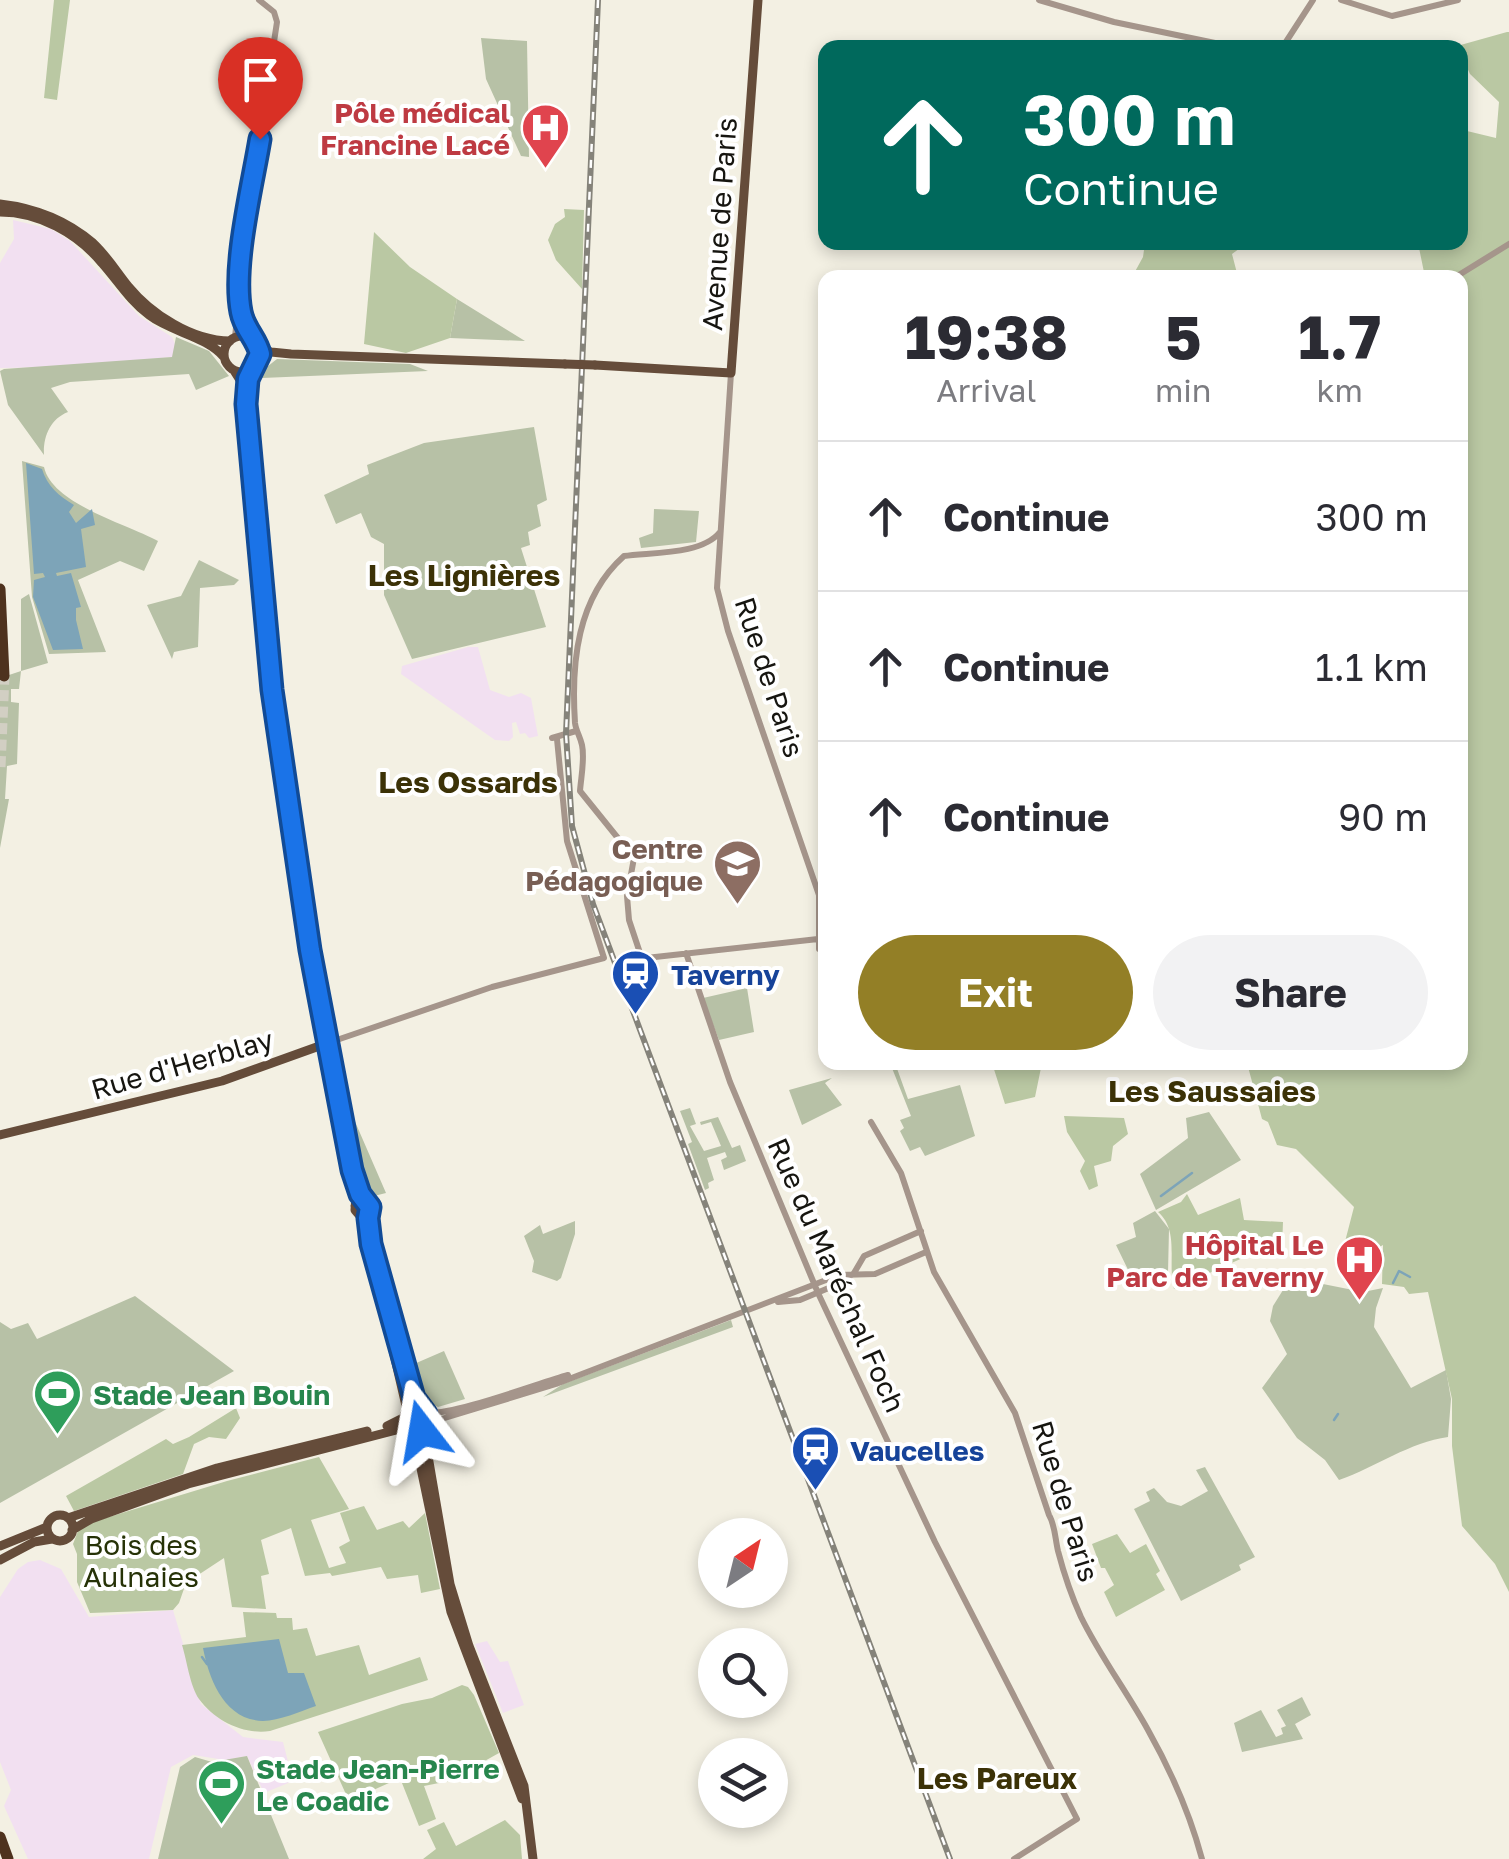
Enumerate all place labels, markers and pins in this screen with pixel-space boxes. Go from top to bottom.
pin [218,37,303,140]
place label: Pôle médical Francine Lacé [320,96,510,161]
hospital icon: Pôle médical Francine Lacé [519,102,571,170]
place label: Centre Pédagogique [525,832,703,897]
school or university icon: Centre Pédagogique [712,838,764,906]
station icon: Taverny [610,948,662,1016]
place label: Taverny [671,958,780,991]
place label: Hôpital Le Parc de Taverny [1106,1228,1324,1293]
hospital icon: Hôpital Le Parc de Taverny [1333,1234,1385,1302]
sports icon: Stade Jean Bouin [32,1368,84,1436]
place label: Stade Jean Bouin [93,1378,330,1411]
station icon: Vaucelles [789,1424,841,1492]
place label: Vaucelles [850,1434,984,1467]
place label: Stade Jean-Pierre Le Coadic [256,1752,500,1817]
sports icon: Stade Jean-Pierre Le Coadic [195,1758,247,1826]

